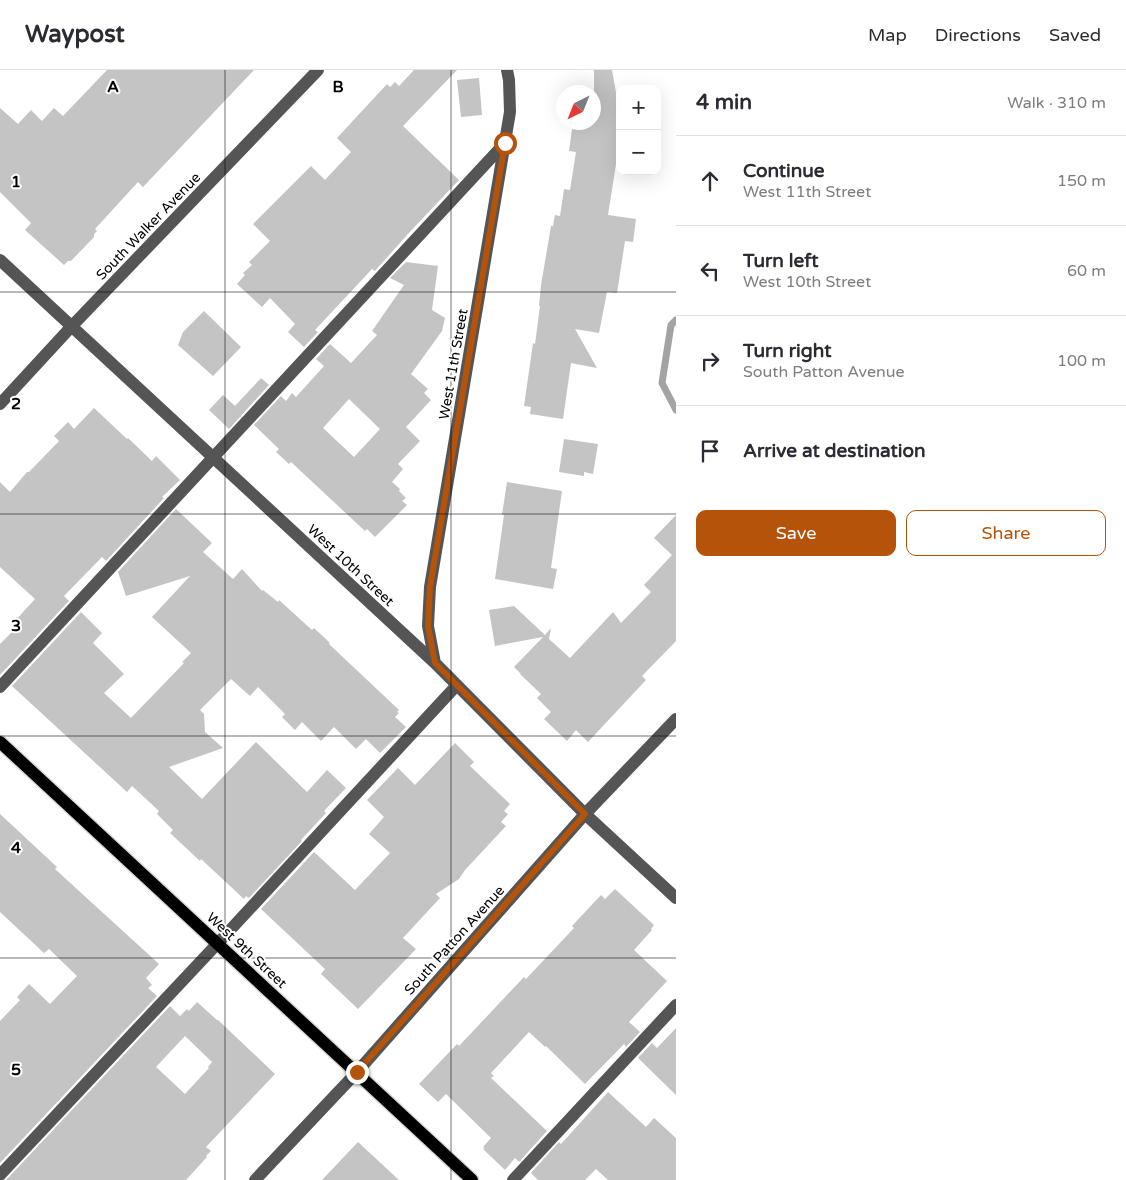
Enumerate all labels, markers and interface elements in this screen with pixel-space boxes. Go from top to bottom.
text: Waypost [25,20,125,49]
text: Map [868,24,907,46]
text: Directions [935,24,1021,46]
text: Saved [1049,24,1101,46]
text: A [107,77,119,97]
text: B [332,77,344,97]
north arrow [556,85,601,130]
map controls [616,85,661,175]
button: + [616,85,661,130]
text: 4 min [696,90,752,115]
text: Walk · 310 m [1007,93,1106,113]
button: − [616,130,661,175]
route start [494,132,517,155]
text: Continue [743,160,825,182]
icon: ahead [696,167,724,195]
street label: South Walker Avenue [93,169,204,284]
text: 150 m [1057,171,1106,191]
text: 1 [11,172,21,192]
text: West 11th Street [743,182,871,202]
text: Turn left [743,250,819,272]
icon: left [696,257,724,285]
text: 60 m [1067,261,1106,281]
text: West 10th Street [743,272,871,292]
street label: West 11th Street [435,307,472,421]
text: Turn right [743,340,831,362]
icon: right [696,347,724,375]
text: 100 m [1057,351,1106,371]
text: South Patton Avenue [743,362,905,382]
text: 2 [11,394,21,414]
icon: arrive [696,437,724,465]
text: Arrive at destination [743,440,926,462]
button: Save [696,510,896,556]
button: Share [906,510,1106,556]
street label: West 10th Street [304,521,398,610]
text: 3 [11,616,21,636]
text: 4 [11,838,21,858]
street label: South Patton Avenue [401,882,508,999]
street label: West 9th Street [203,909,291,992]
text: 5 [11,1060,21,1080]
route end [346,1061,369,1084]

